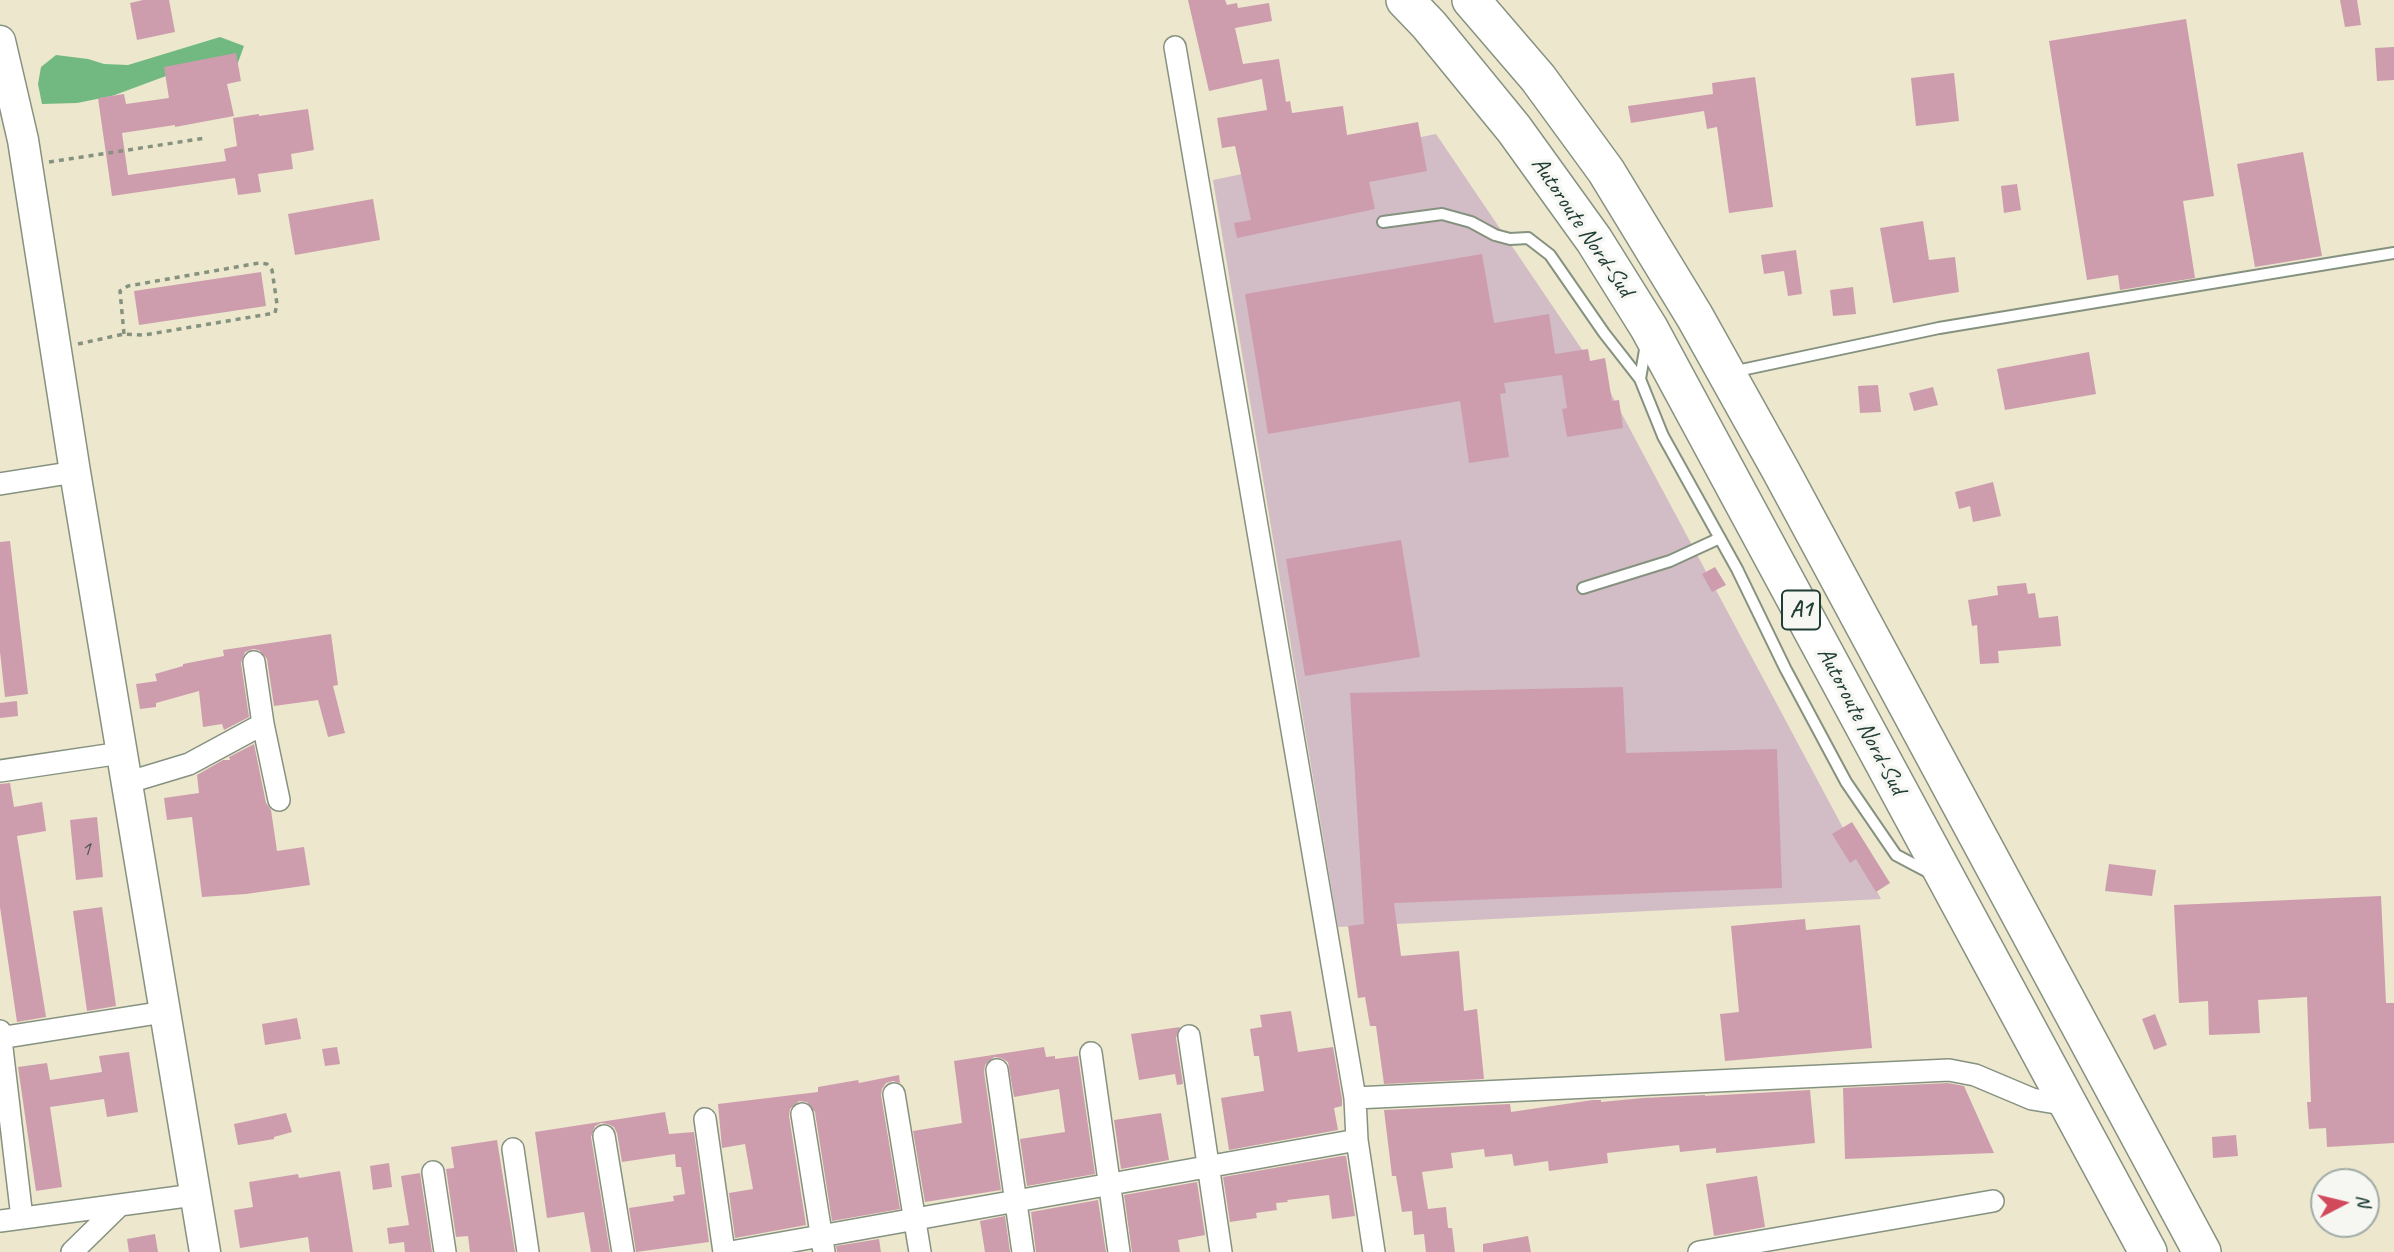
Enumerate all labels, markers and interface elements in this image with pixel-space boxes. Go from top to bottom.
street label: Autoroute Nord-Sud [1525,151,1639,303]
road number: A1 [1782,590,1820,630]
street label: Autoroute Nord-Sud [1810,642,1912,800]
house number: 1 [81,836,91,862]
north arrow [2310,1168,2380,1238]
text: N [2351,1193,2376,1208]

